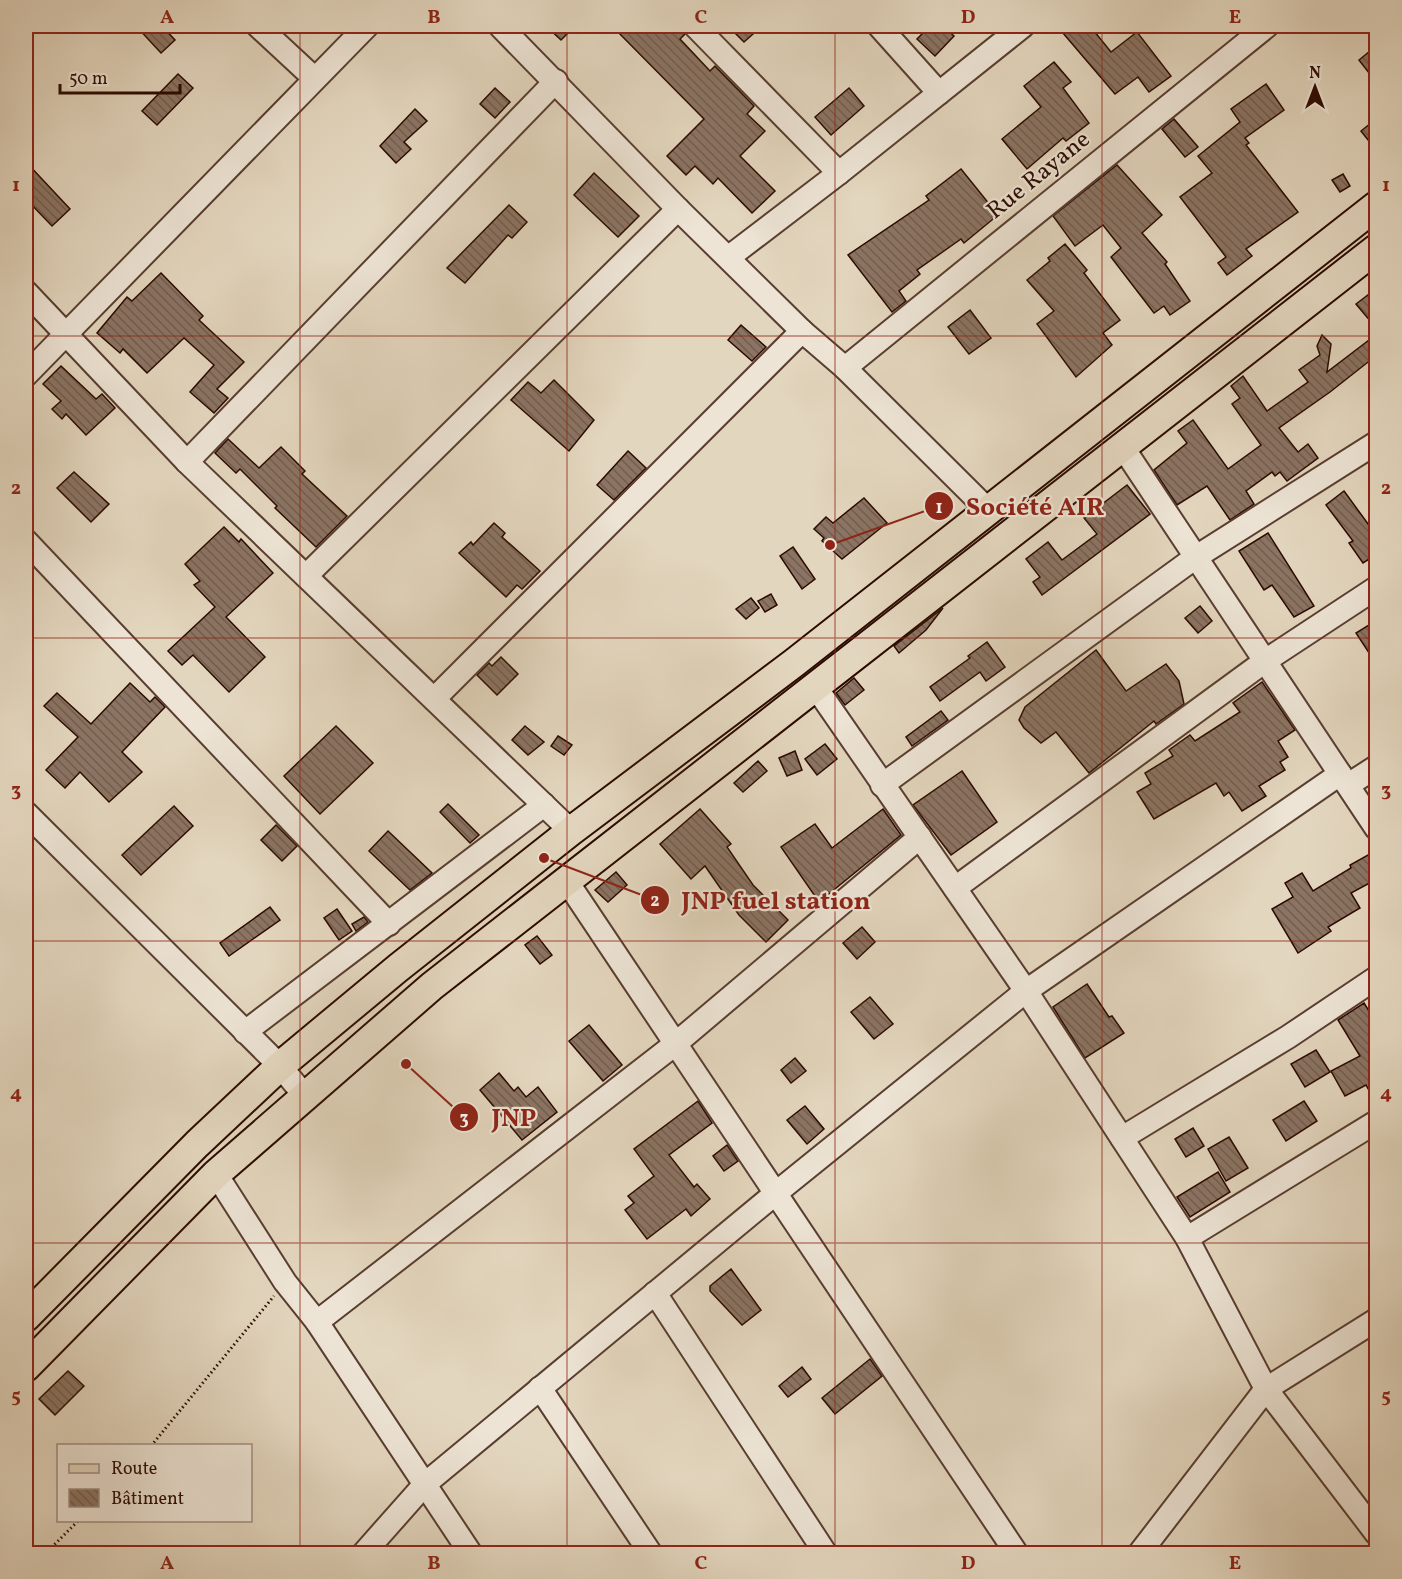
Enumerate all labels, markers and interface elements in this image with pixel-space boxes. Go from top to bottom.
text: A [160,4,174,32]
text: B [427,4,441,32]
text: C [695,4,708,32]
text: D [961,4,975,32]
text: E [1229,4,1241,32]
scale bar [60,57,180,95]
north arrow [1285,57,1345,117]
text: N [1309,63,1321,85]
text: 50 m [69,67,108,92]
street label: Rue Rayane [980,124,1098,228]
text: 1 [12,172,20,200]
text: 1 [1382,172,1390,200]
text: 2 [11,475,21,503]
text: 2 [1381,475,1391,503]
callout: Société AIR [924,484,1117,528]
text: Société AIR [966,490,1104,526]
text: 1 [935,496,943,521]
text: 3 [11,777,21,805]
text: 3 [1381,777,1391,805]
callout: JNP fuel station [640,878,883,922]
text: JNP fuel station [680,884,871,920]
text: 2 [650,889,660,914]
text: 4 [10,1080,22,1108]
text: 4 [1380,1080,1392,1108]
callout: JNP [449,1095,548,1139]
text: JNP [491,1101,536,1137]
text: 3 [459,1107,469,1132]
text: 5 [11,1383,21,1411]
text: 5 [1381,1383,1391,1411]
legend [57,1444,252,1522]
text: Route [111,1457,157,1482]
text: Bâtiment [111,1487,184,1512]
text: A [160,1550,174,1578]
text: B [427,1550,441,1578]
text: C [695,1550,708,1578]
text: D [961,1550,975,1578]
text: E [1229,1550,1241,1578]

